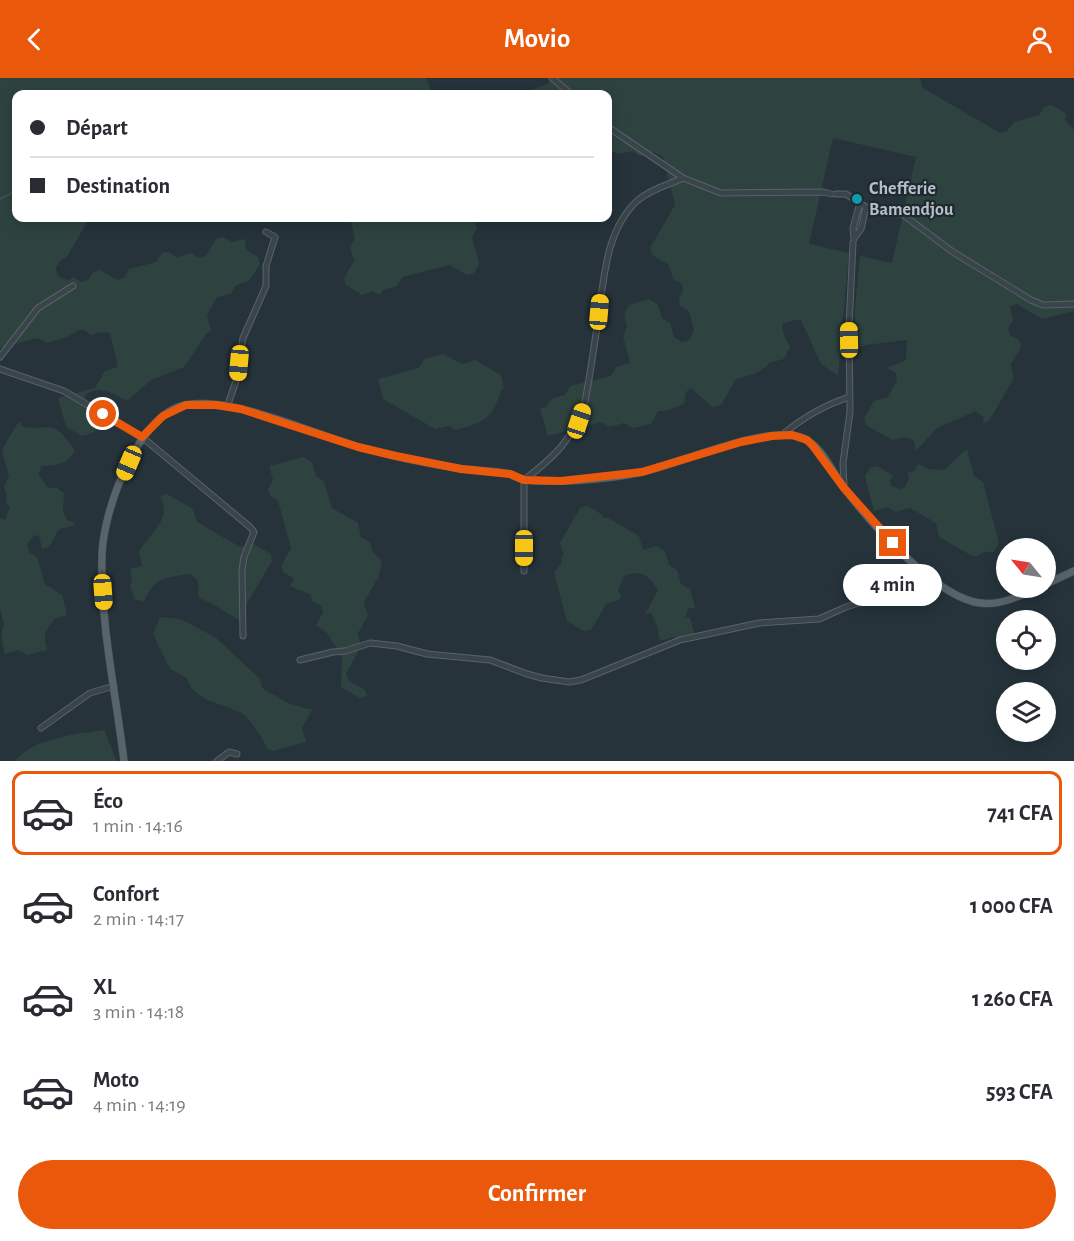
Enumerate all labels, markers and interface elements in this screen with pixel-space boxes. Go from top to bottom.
icon: back [18,23,51,56]
icon: person [1023,23,1056,56]
text: Movio [504,25,570,52]
text: Départ [66,117,128,139]
text: Destination [66,175,170,197]
place label: Chefferie Bamendjou [869,180,954,219]
marker: Chefferie Bamendjou [850,192,864,206]
car [588,293,610,331]
car [840,322,858,358]
car [228,344,250,382]
route start [89,400,116,427]
car [565,401,593,441]
car [114,443,144,483]
route end [879,529,906,556]
car [515,530,533,566]
north arrow [996,538,1056,598]
map controls [996,538,1056,742]
callout: 4 min [844,564,942,606]
car [93,573,113,611]
text: 4 min [870,575,915,595]
button: locate [996,610,1056,670]
button: layers [996,682,1056,742]
icon: car [21,786,75,840]
text: Éco [93,790,123,812]
text: 741 CFA [987,802,1053,824]
text: 1 min · 14:16 [93,816,183,836]
icon: car [21,879,75,933]
text: Confort [93,883,159,905]
text: 1 000 CFA [970,895,1053,917]
text: 2 min · 14:17 [93,909,184,929]
icon: car [21,972,75,1026]
text: XL [93,976,116,998]
text: 1 260 CFA [972,988,1053,1010]
text: 3 min · 14:18 [93,1002,184,1022]
icon: car [21,1065,75,1119]
text: Moto [93,1069,139,1091]
text: 593 CFA [986,1081,1053,1103]
text: 4 min · 14:19 [93,1095,186,1115]
button: Confirmer [18,1160,1056,1229]

